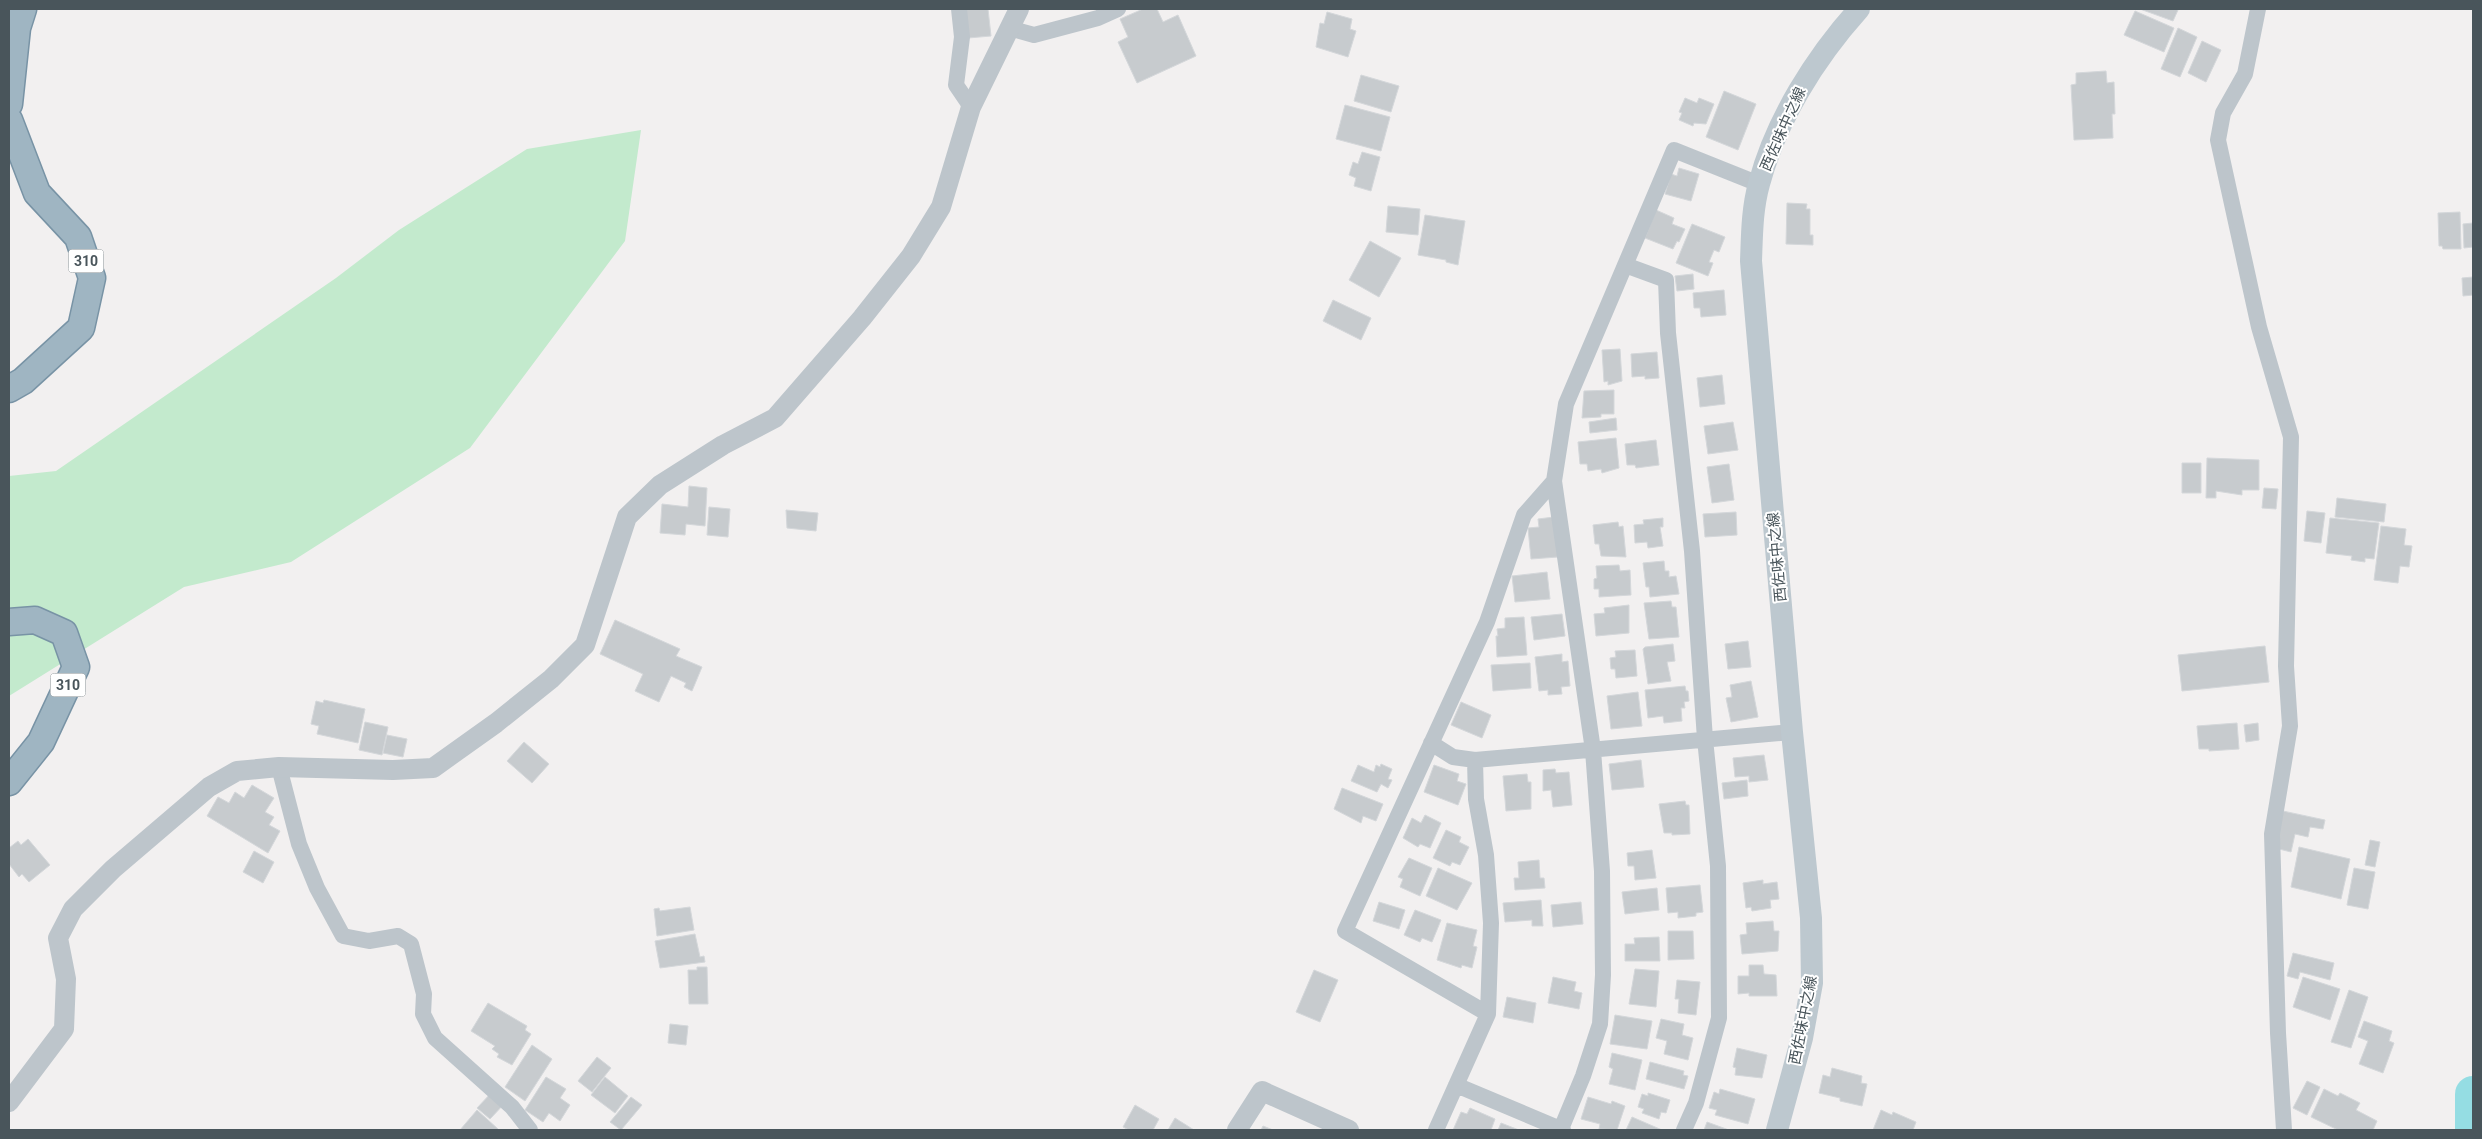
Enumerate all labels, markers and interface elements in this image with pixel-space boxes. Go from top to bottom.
street label: 西佐味中之線 [1756,84,1810,174]
road number: 310 [68,250,104,272]
street label: 西佐味中之線 [1764,511,1790,603]
road number: 310 [50,674,86,696]
street label: 西佐味中之線 [1786,974,1820,1066]

